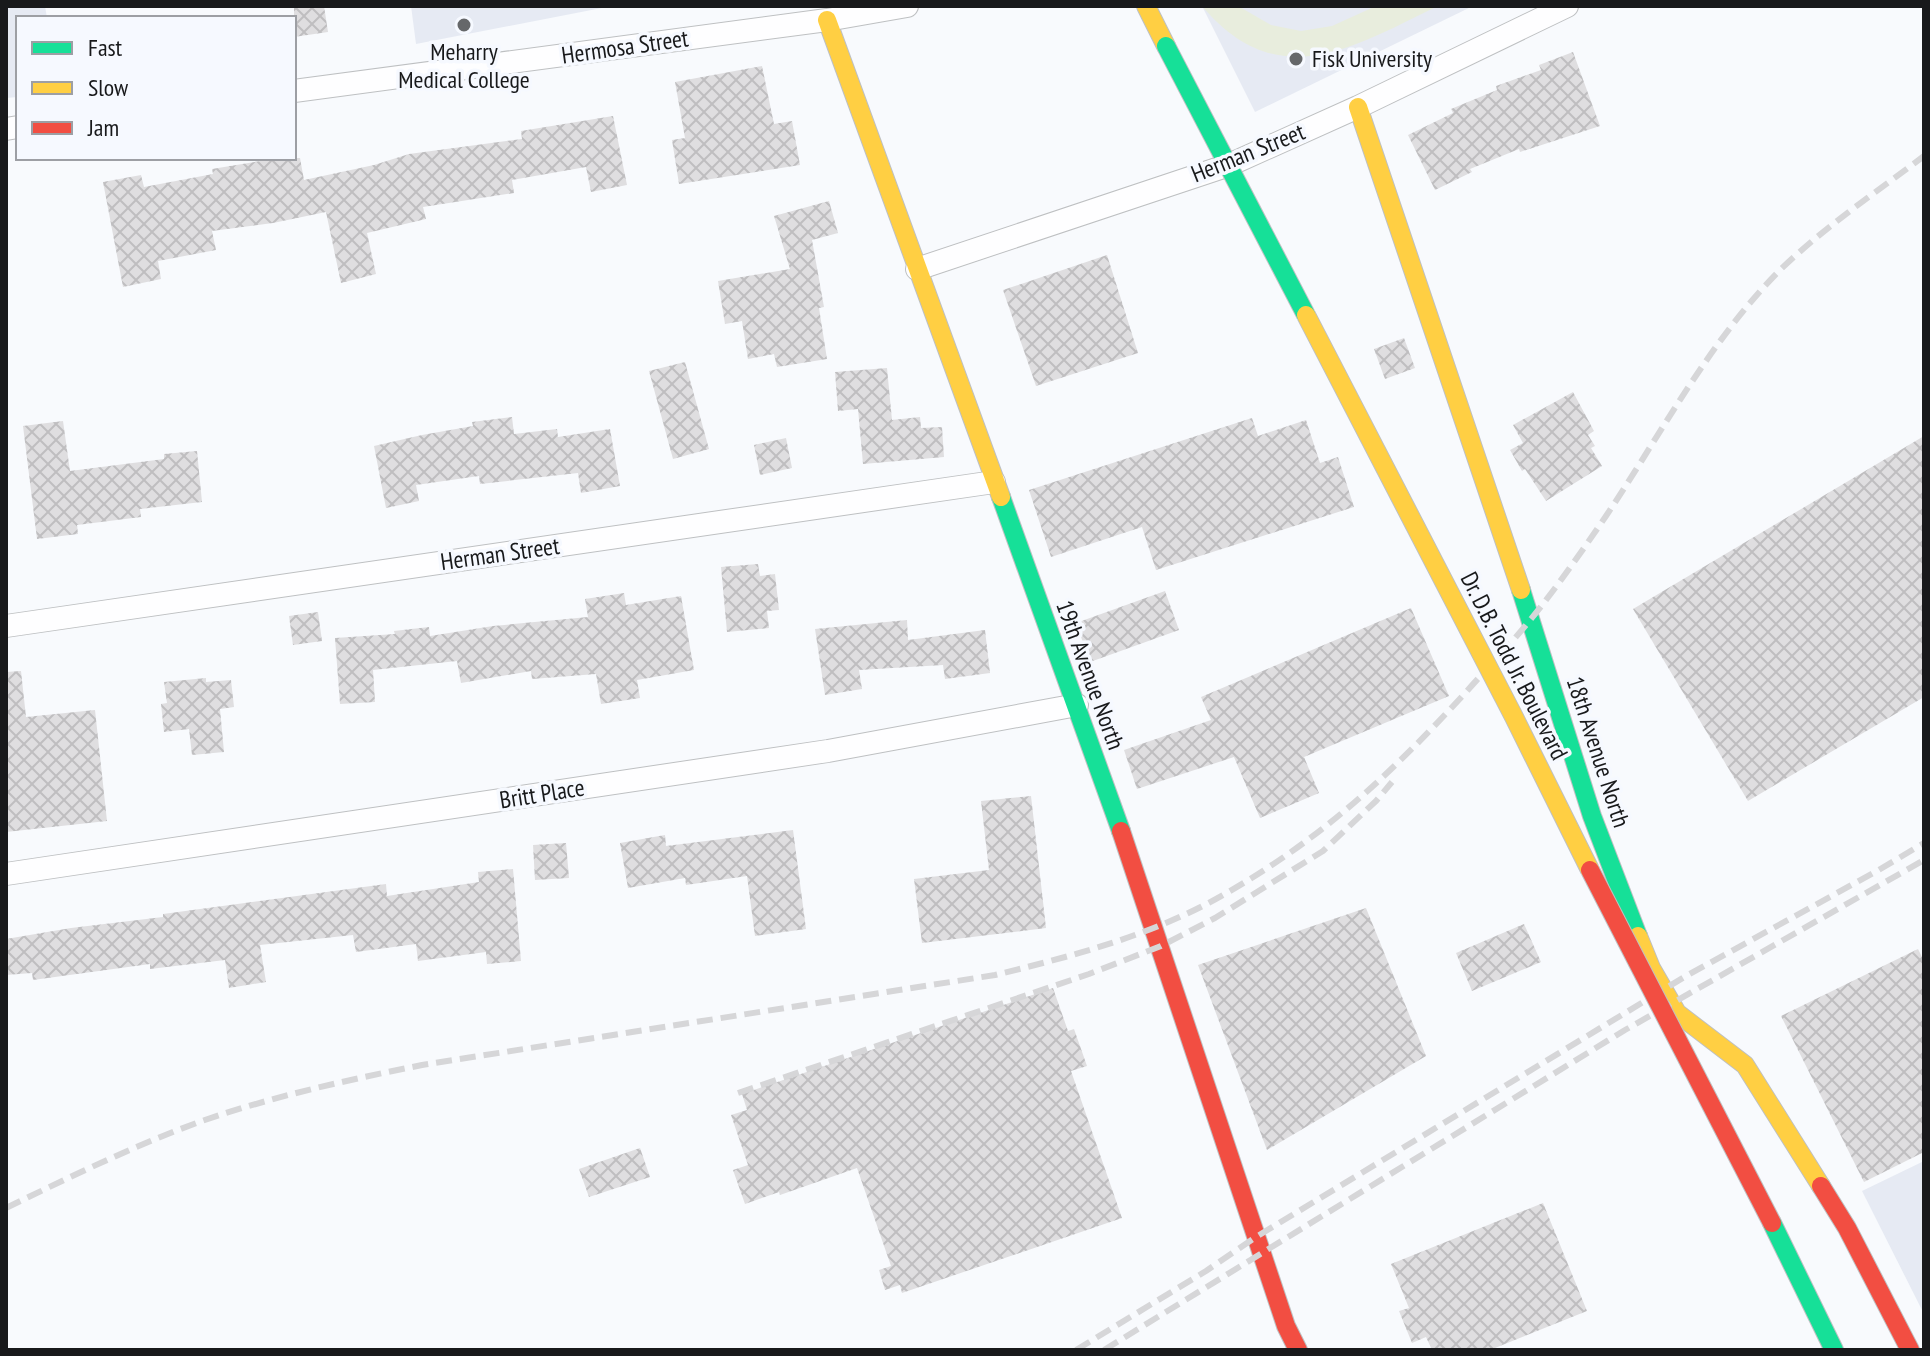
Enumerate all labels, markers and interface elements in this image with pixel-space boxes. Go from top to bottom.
legend [16,16,296,160]
marker: Meharry Medical College [455,16,473,34]
street label: Hermosa Street [559,22,691,71]
text: Fast [88,32,123,63]
place label: Meharry Medical College [398,36,530,95]
place label: Fisk University [1312,43,1432,74]
marker: Fisk University [1287,50,1305,68]
text: Slow [88,72,129,103]
text: Jam [87,112,119,143]
street label: Herman Street [1186,116,1310,189]
street label: Herman Street [438,530,562,577]
street label: Dr. D.B. Todd Jr. Boulevard [1454,567,1575,765]
street label: 19th Avenue North [1049,596,1132,754]
street label: 18th Avenue North [1560,673,1637,831]
street label: Britt Place [497,772,587,815]

